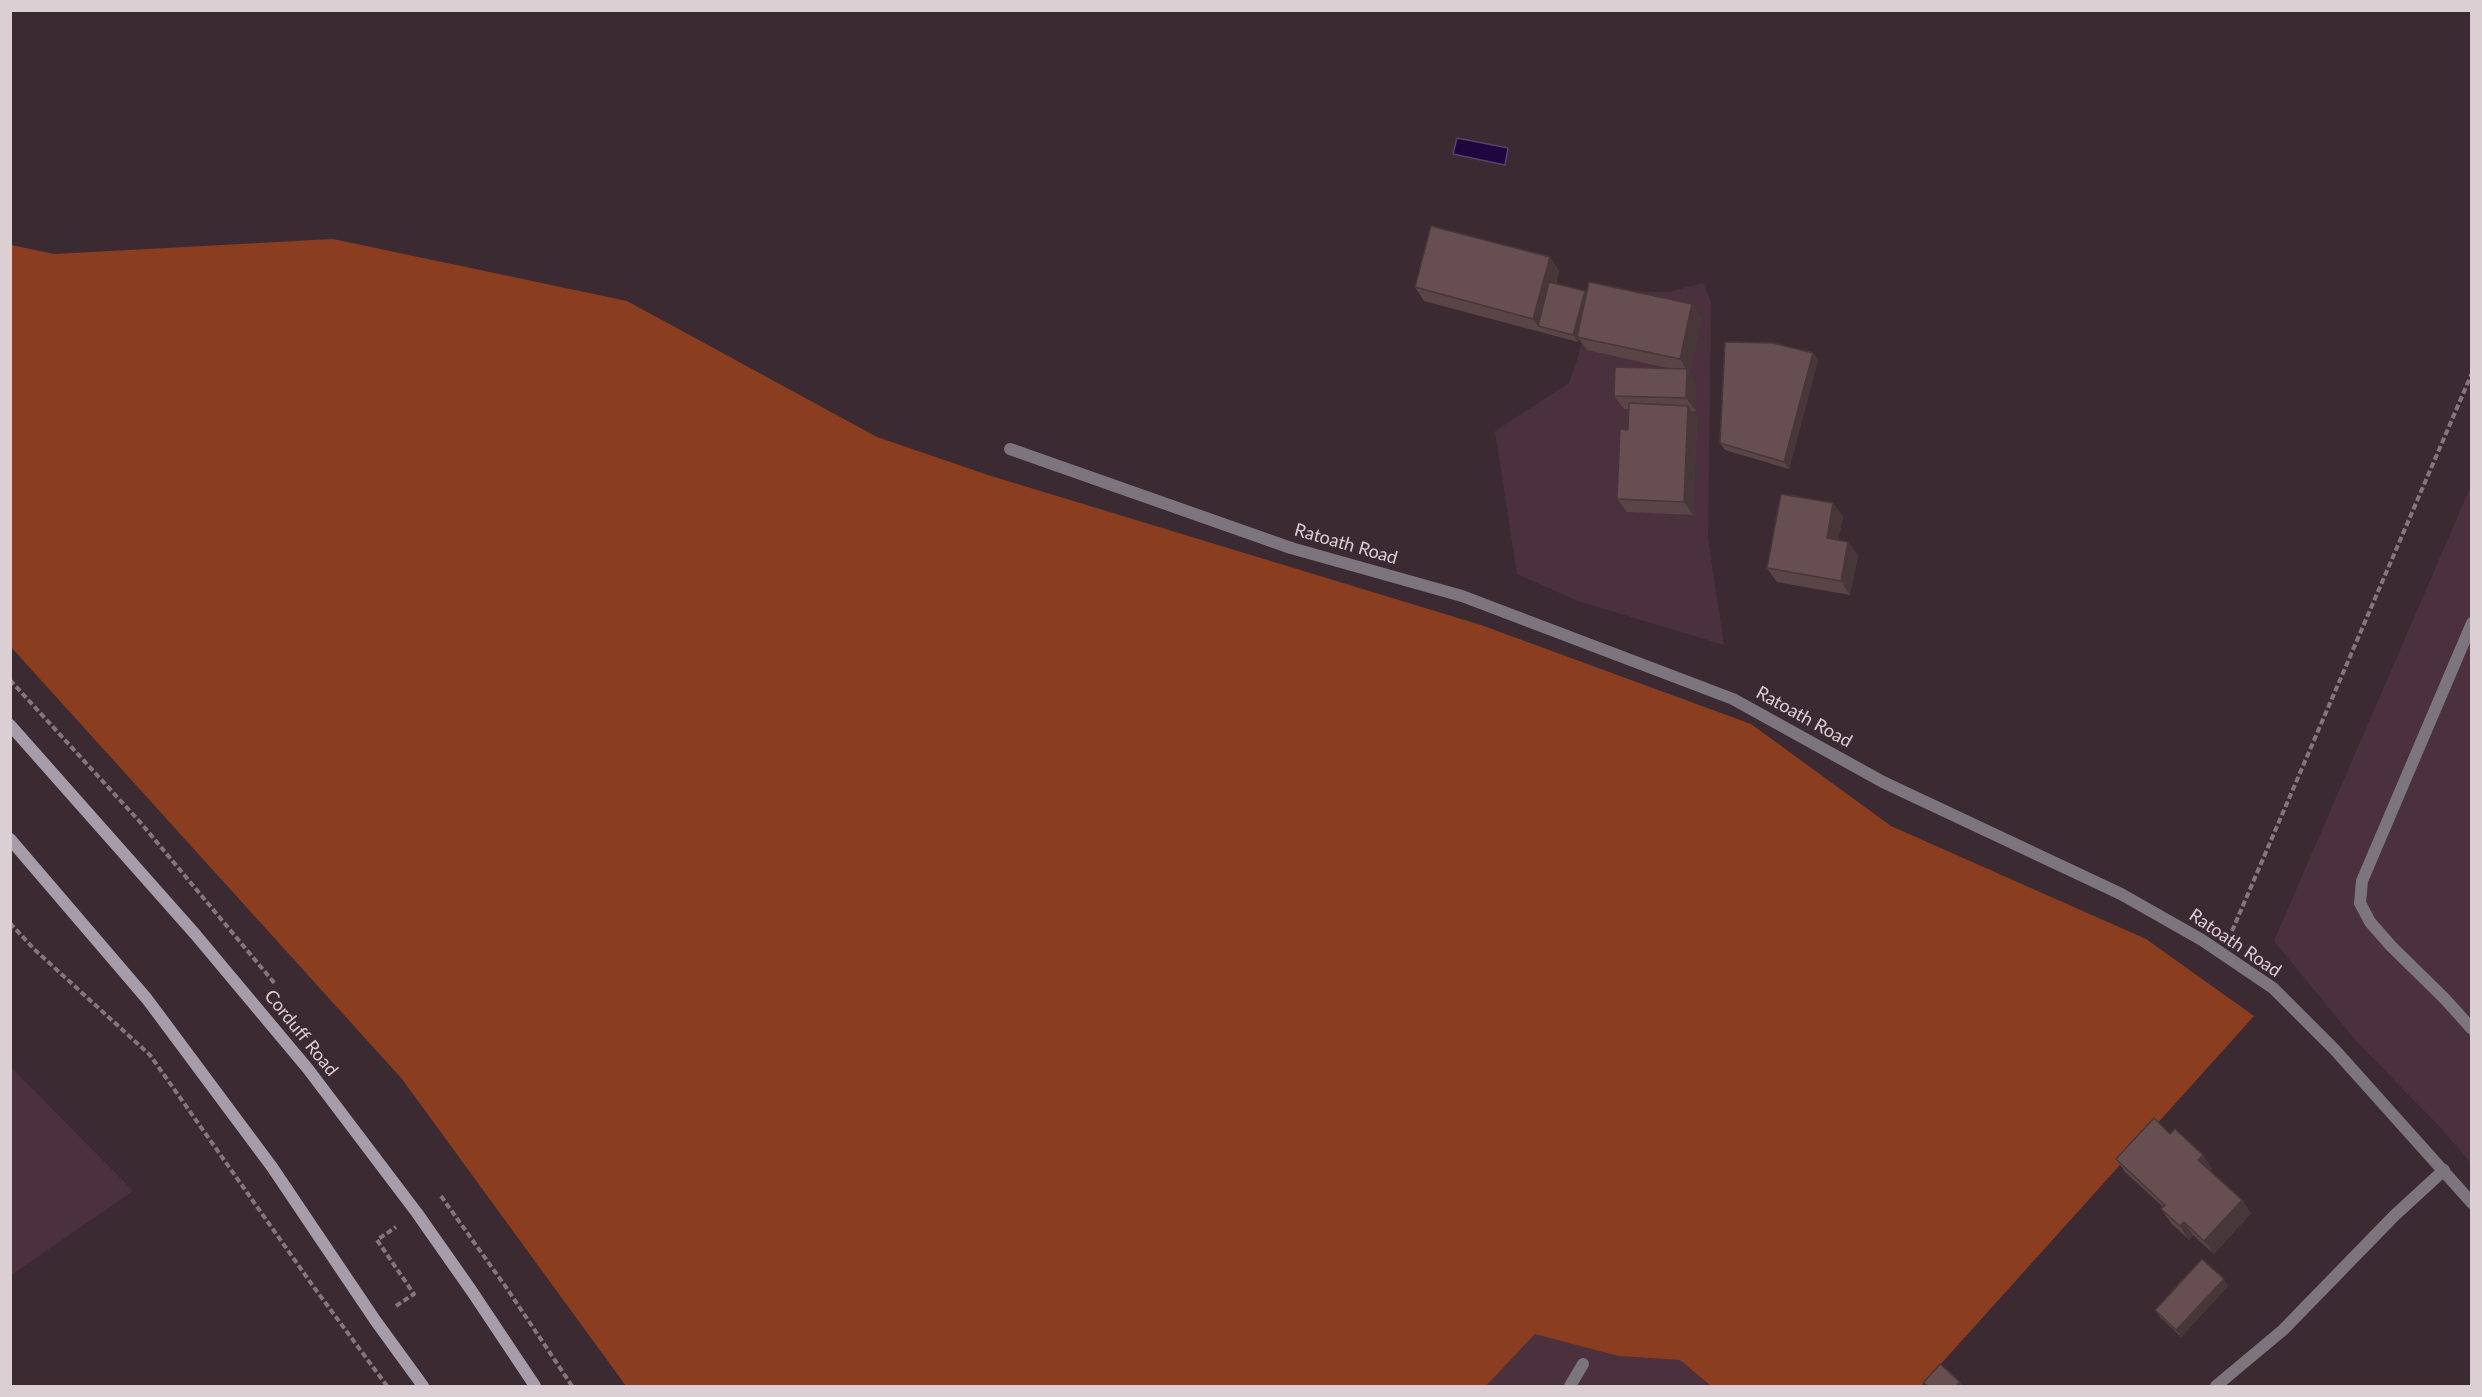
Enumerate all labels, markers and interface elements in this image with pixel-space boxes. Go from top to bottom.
street label: Ratoath Road [1292,519,1400,569]
street label: Ratoath Road [1752,682,1856,752]
street label: Ratoath Road [2185,904,2285,982]
street label: Corduff Road [260,985,342,1081]

